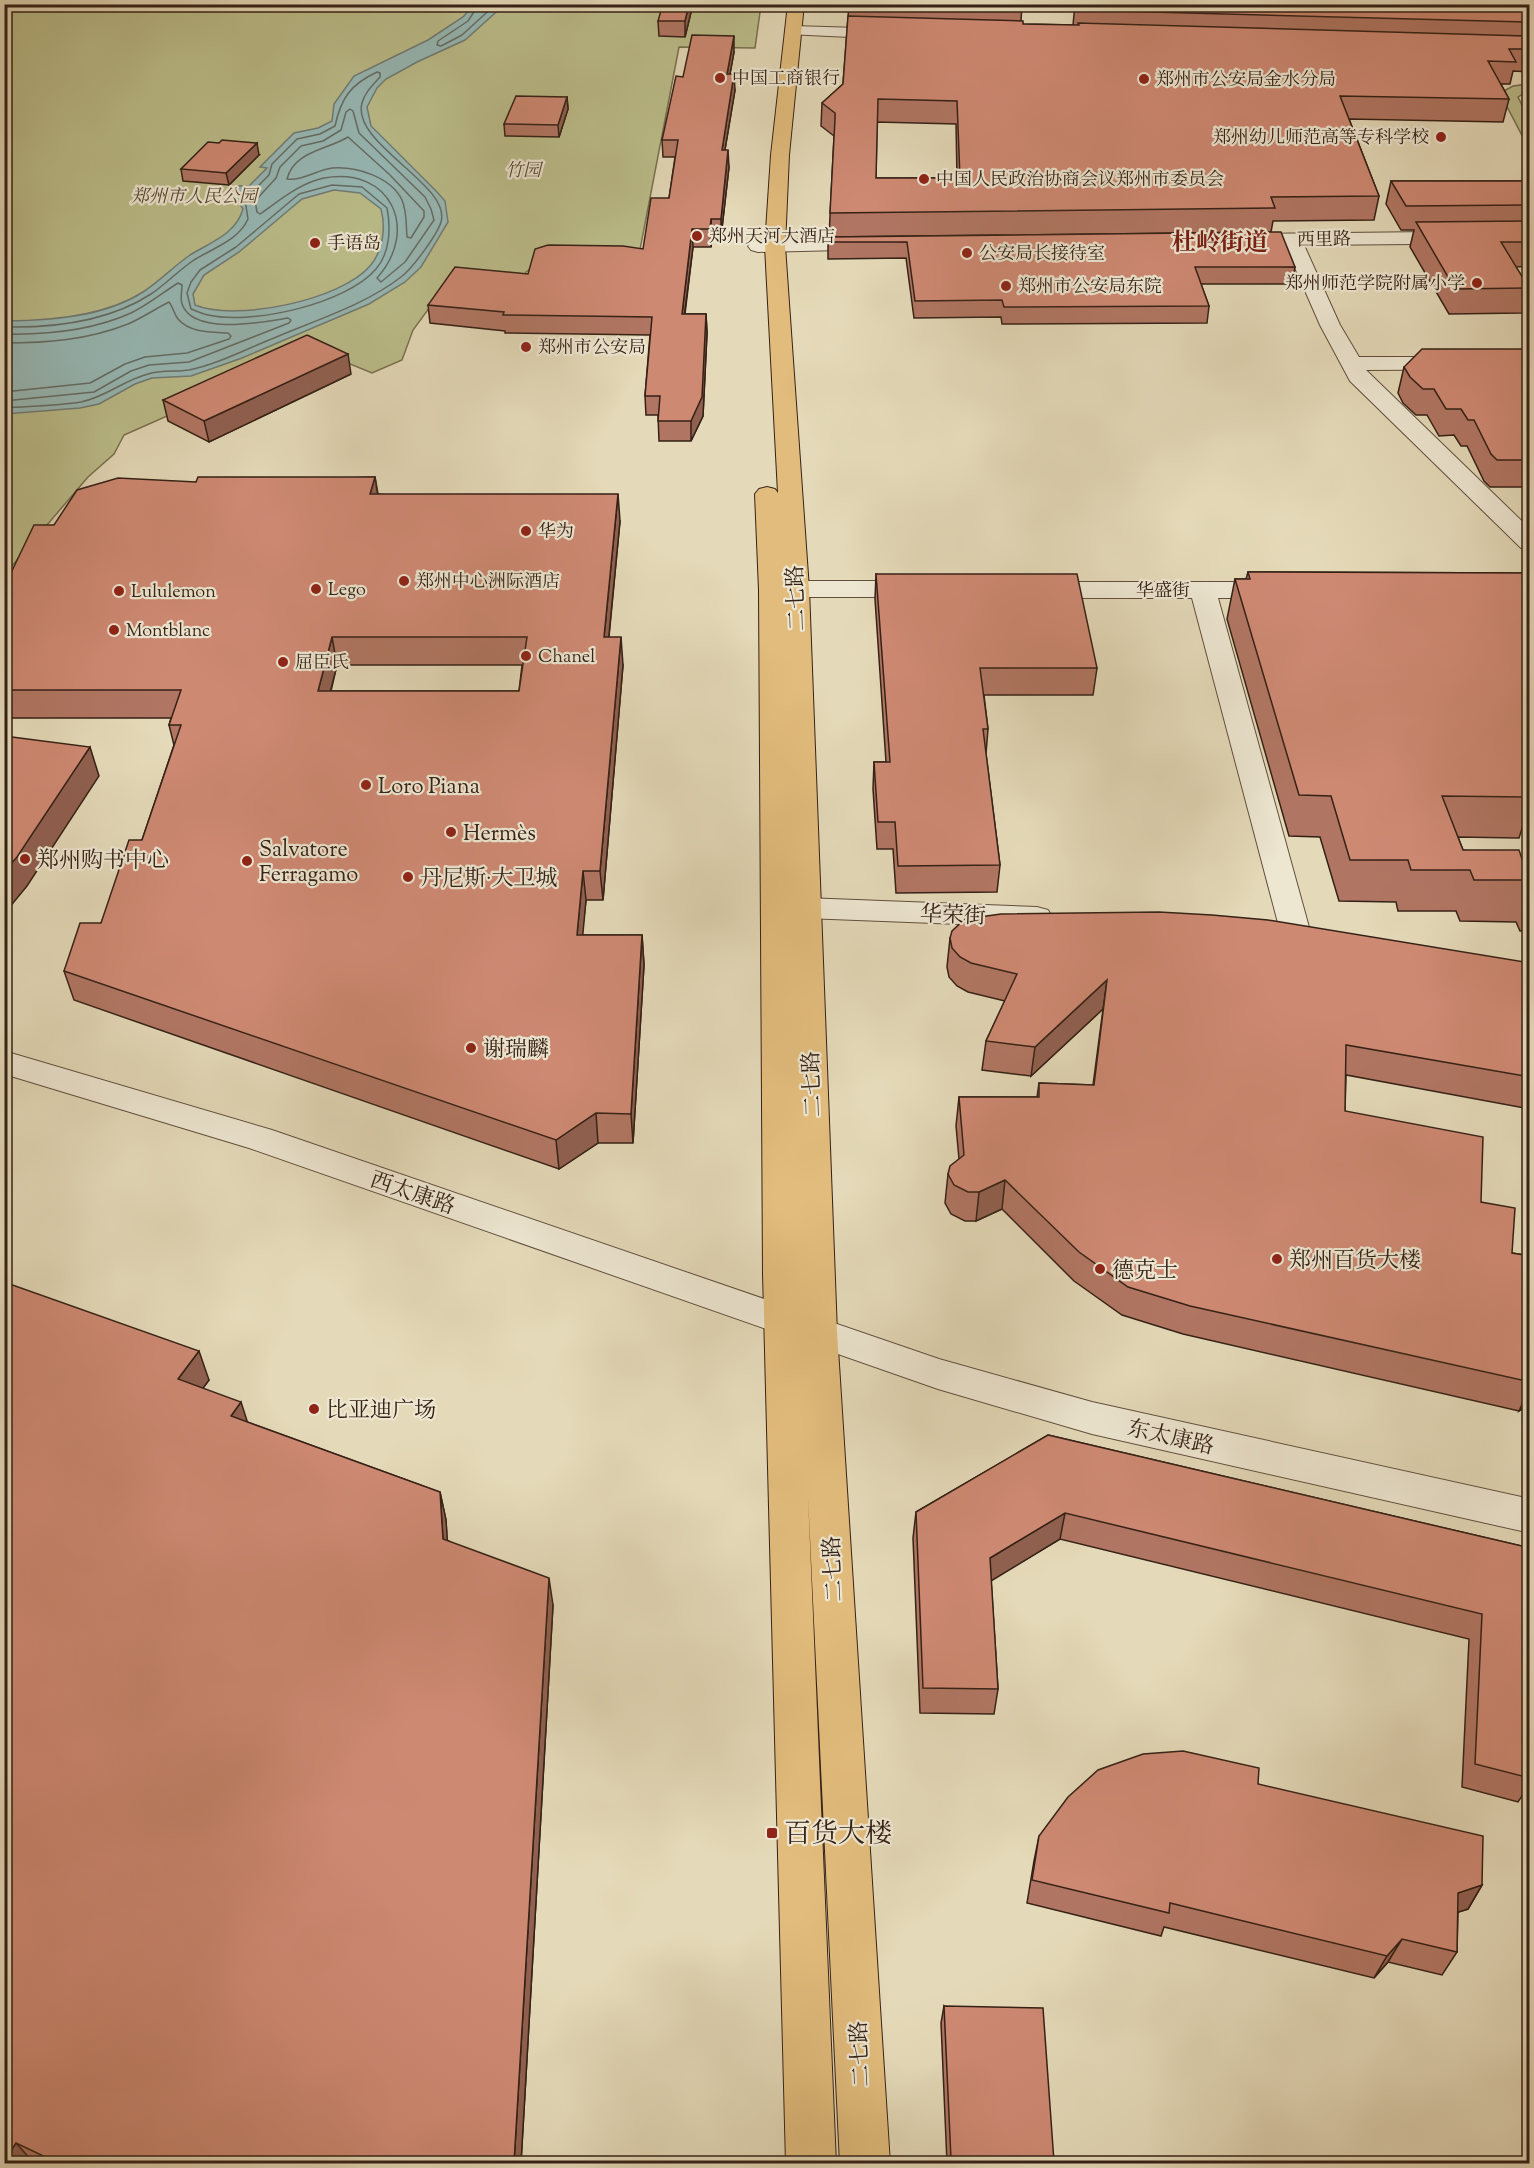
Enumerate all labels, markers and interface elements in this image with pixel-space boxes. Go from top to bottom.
place label: 中国工商银行 [732,67,840,93]
place label: 郑州市公安局金水分局 [1156,68,1336,94]
marker: 中国工商银行 [713,71,727,85]
marker: 郑州市公安局金水分局 [1137,72,1151,86]
place label: 郑州幼儿师范高等专科学校 [1213,126,1429,152]
marker: 郑州幼儿师范高等专科学校 [1434,130,1448,144]
park label: 竹园 [505,159,544,185]
place label: 中国人民政治协商会议郑州市委员会 [936,168,1224,194]
marker: 中国人民政治协商会议郑州市委员会 [917,172,931,186]
park label: 郑州市人民公园 [131,185,260,211]
place label: 郑州天河大酒店 [709,225,835,251]
district label: 杜岭街道 [1172,227,1268,261]
street label: 西里路 [1297,228,1351,254]
marker: 郑州天河大酒店 [690,229,704,243]
place label: 手语岛 [327,232,381,258]
marker: 手语岛 [308,236,322,250]
place label: 公安局长接待室 [979,242,1105,268]
marker: 公安局长接待室 [960,246,974,260]
place label: 郑州师范学院附属小学 [1285,272,1465,298]
place label: 郑州市公安局东院 [1018,275,1162,301]
marker: 郑州师范学院附属小学 [1470,276,1484,290]
marker: 郑州市公安局东院 [999,279,1013,293]
place label: 郑州市公安局 [538,336,646,362]
marker: 郑州市公安局 [519,340,533,354]
place label: 华为 [538,520,574,546]
marker: 华为 [519,524,533,538]
street label: 二七路 [781,564,815,631]
place label: 郑州中心洲际酒店 [416,570,560,596]
marker: 郑州中心洲际酒店 [397,574,411,588]
place label: Lego [328,578,366,604]
street label: 华盛街 [1136,579,1190,605]
place label: Lululemon [131,580,216,606]
marker: Lego [309,582,323,596]
marker: Lululemon [112,584,126,598]
place label: Montblanc [126,619,210,645]
marker: Montblanc [107,623,121,637]
place label: Chanel [538,645,595,671]
marker: Chanel [519,649,533,663]
place label: 屈臣氏 [295,651,349,677]
marker: 屈臣氏 [276,655,290,669]
place label: Loro Piana [378,772,480,804]
marker: Loro Piana [359,778,373,792]
place label: Hermès [463,819,536,851]
marker: Hermès [444,825,458,839]
place label: Salvatore Ferragamo [259,835,358,892]
place label: 郑州购书中心 [37,846,169,878]
marker: 郑州购书中心 [18,852,32,866]
marker: Salvatore Ferragamo [240,854,254,868]
place label: 丹尼斯·大卫城 [420,864,558,896]
marker: 丹尼斯·大卫城 [401,870,415,884]
street label: 华荣街 [919,900,986,934]
place label: 谢瑞麟 [483,1035,549,1067]
marker: 谢瑞麟 [464,1041,478,1055]
street label: 二七路 [797,1050,831,1117]
street label: 西太康路 [365,1165,459,1224]
place label: 郑州百货大楼 [1289,1246,1421,1278]
marker: 郑州百货大楼 [1270,1252,1284,1266]
place label: 德克士 [1112,1256,1178,1288]
marker: 德克士 [1093,1262,1107,1276]
place label: 比亚迪广场 [326,1396,436,1428]
marker: 比亚迪广场 [307,1402,321,1416]
street label: 东太康路 [1124,1413,1217,1464]
street label: 二七路 [817,1535,853,1603]
place label: 百货大楼 [784,1816,892,1855]
marker: 百货大楼 [765,1826,779,1840]
street label: 二七路 [844,2020,880,2088]

